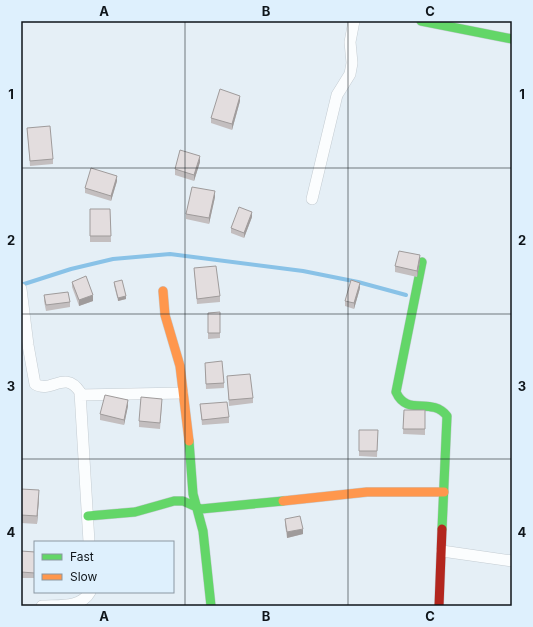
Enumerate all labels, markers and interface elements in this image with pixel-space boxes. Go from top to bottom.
text: A [99,3,109,19]
text: B [262,3,271,19]
text: C [425,3,435,19]
text: 1 [8,86,14,102]
text: 1 [519,86,525,102]
text: 2 [7,232,15,248]
text: 2 [518,232,526,248]
text: 3 [7,378,15,394]
text: 3 [518,378,526,394]
text: 4 [7,524,16,540]
text: 4 [518,524,527,540]
legend [34,541,174,593]
text: Fast [70,549,94,564]
text: Slow [70,569,98,584]
text: A [99,608,109,624]
text: B [262,608,271,624]
text: C [425,608,435,624]

